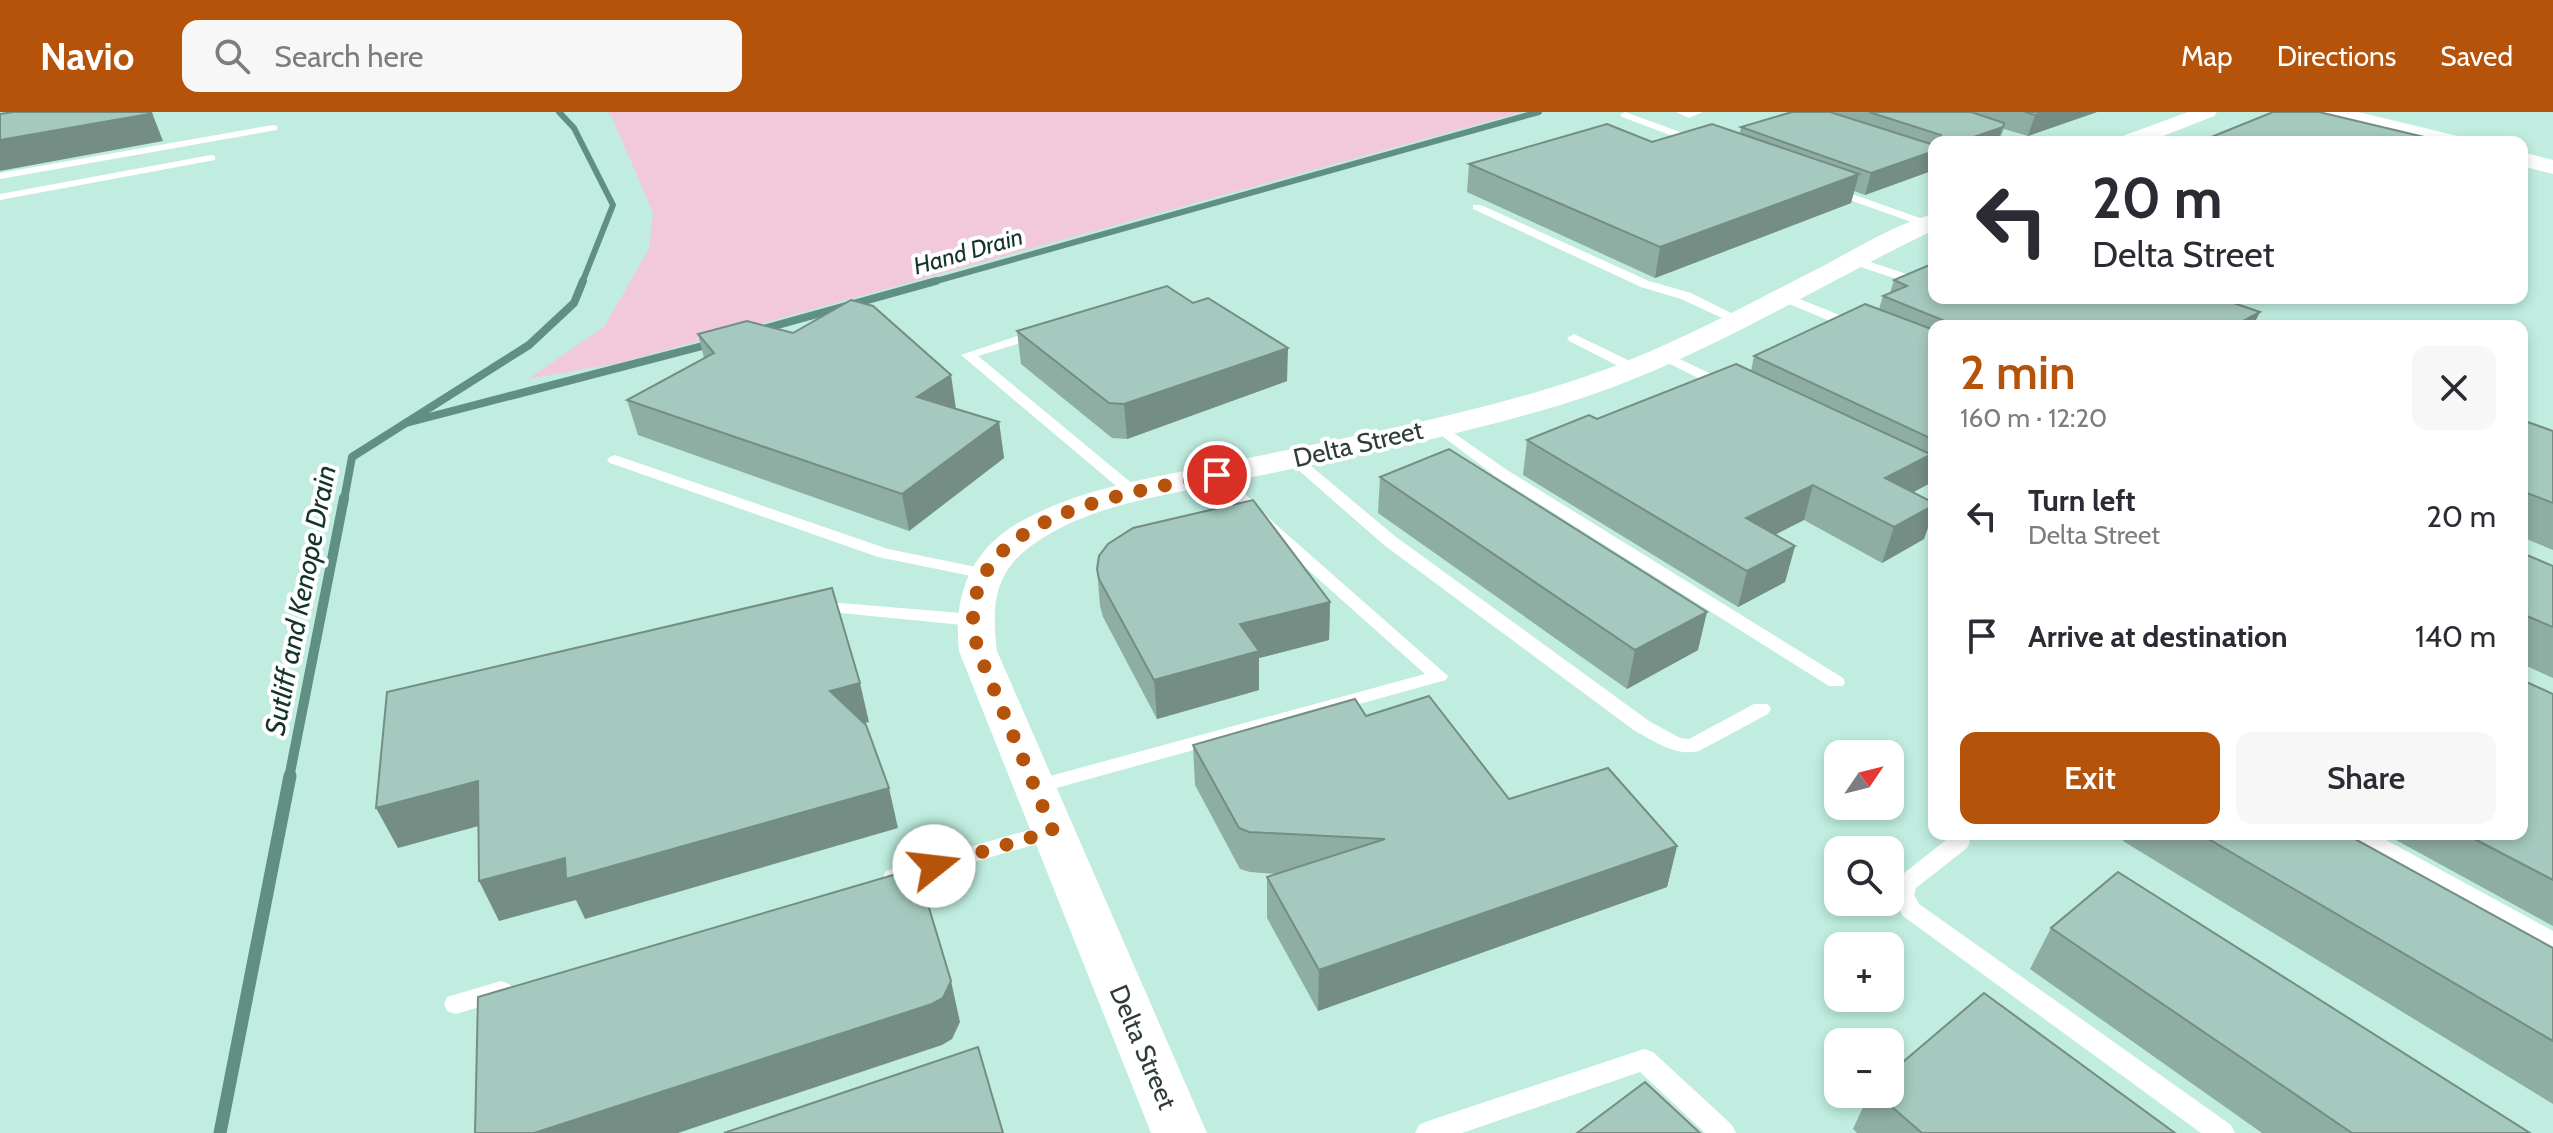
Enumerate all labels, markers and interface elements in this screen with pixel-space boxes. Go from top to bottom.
search box [182,20,742,92]
text: Navio [40,33,134,80]
icon: search [210,34,254,78]
text: Search here [274,38,423,75]
text: Map [2181,39,2233,73]
text: Directions [2277,39,2396,73]
text: Saved [2440,39,2513,73]
text: 20 m [2092,164,2222,232]
icon: left [1960,168,2064,272]
water label: Hand Drain [910,222,1026,280]
text: Delta Street [2092,232,2275,276]
text: 2 min [1960,343,2076,401]
button: close [2412,346,2496,430]
text: 160 m · 12:20 [1960,402,2107,434]
street label: Delta Street [1290,414,1426,474]
pin [1183,441,1251,509]
icon: arrive [1195,453,1239,497]
water label: Sutliff and Kenope Drain [257,462,343,738]
text: Turn left [2028,482,2136,519]
icon: left [1960,494,2004,538]
text: 20 m [2426,498,2496,535]
text: Delta Street [2028,519,2160,551]
icon: arrive [1960,614,2004,658]
text: Arrive at destination [2028,618,2288,655]
text: 140 m [2415,618,2496,655]
button: Exit [1960,732,2220,824]
button: Share [2236,732,2496,824]
north arrow [1824,740,1904,820]
map controls [1824,740,1904,1108]
position arrow [892,824,976,908]
button: search [1824,836,1904,916]
button: + [1824,932,1904,1012]
street label: Delta Street [1102,980,1184,1114]
button: − [1824,1028,1904,1108]

